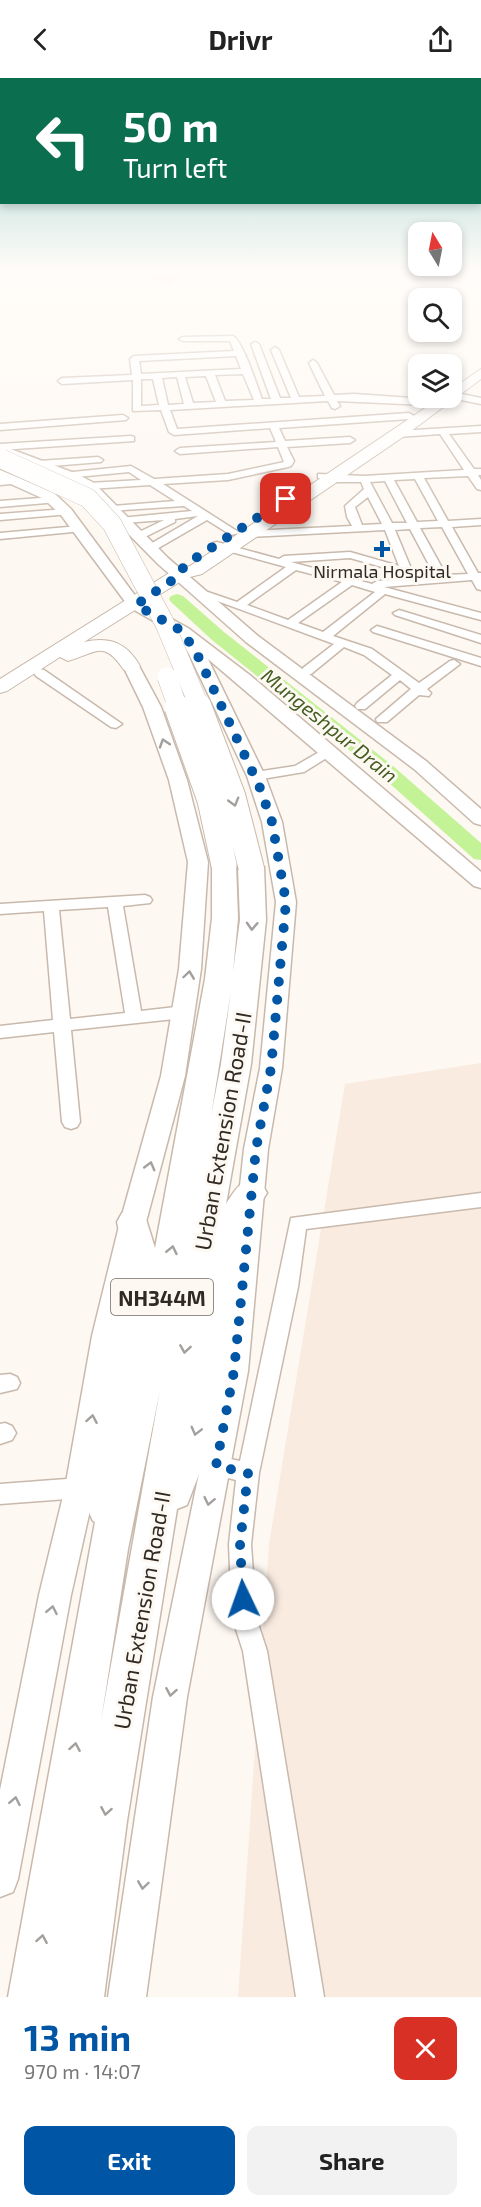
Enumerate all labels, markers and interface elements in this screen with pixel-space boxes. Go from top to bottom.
icon: back [24,23,57,56]
text: Drivr [208,23,273,55]
icon: share [424,23,457,56]
text: 50 m [123,100,219,150]
icon: left [24,102,102,180]
text: Turn left [123,151,227,183]
north arrow [408,222,462,276]
map controls [408,222,462,408]
button: search [408,288,462,342]
button: layers [408,354,462,408]
pin [260,473,311,524]
icon: arrive [269,482,302,515]
marker: Nirmala Hospital [373,540,391,558]
place label: Nirmala Hospital [313,560,451,582]
water label: Mungeshpur Drain [257,663,403,787]
one-way arrow [159,738,171,749]
one-way arrow [227,796,239,807]
one-way arrow [246,921,259,930]
one-way arrow [182,970,195,980]
street label: Urban Extension Road-II [188,1010,256,1252]
one-way arrow [143,1161,155,1172]
one-way arrow [164,1245,177,1255]
road number: NH344M [111,1279,213,1315]
one-way arrow [180,1345,192,1354]
one-way arrow [85,1414,98,1424]
one-way arrow [190,1426,203,1436]
street label: Urban Extension Road-II [107,1489,175,1731]
one-way arrow [203,1495,216,1505]
position arrow [211,1567,275,1631]
one-way arrow [45,1605,58,1615]
one-way arrow [165,1687,178,1697]
one-way arrow [68,1743,81,1753]
one-way arrow [8,1796,21,1806]
one-way arrow [101,1807,113,1816]
one-way arrow [137,1880,149,1889]
one-way arrow [35,1935,48,1945]
text: 13 min [24,2015,131,2058]
button: close [394,2017,457,2080]
text: 970 m · 14:07 [24,2059,141,2083]
button: Exit [24,2126,235,2195]
button: Share [247,2126,457,2195]

